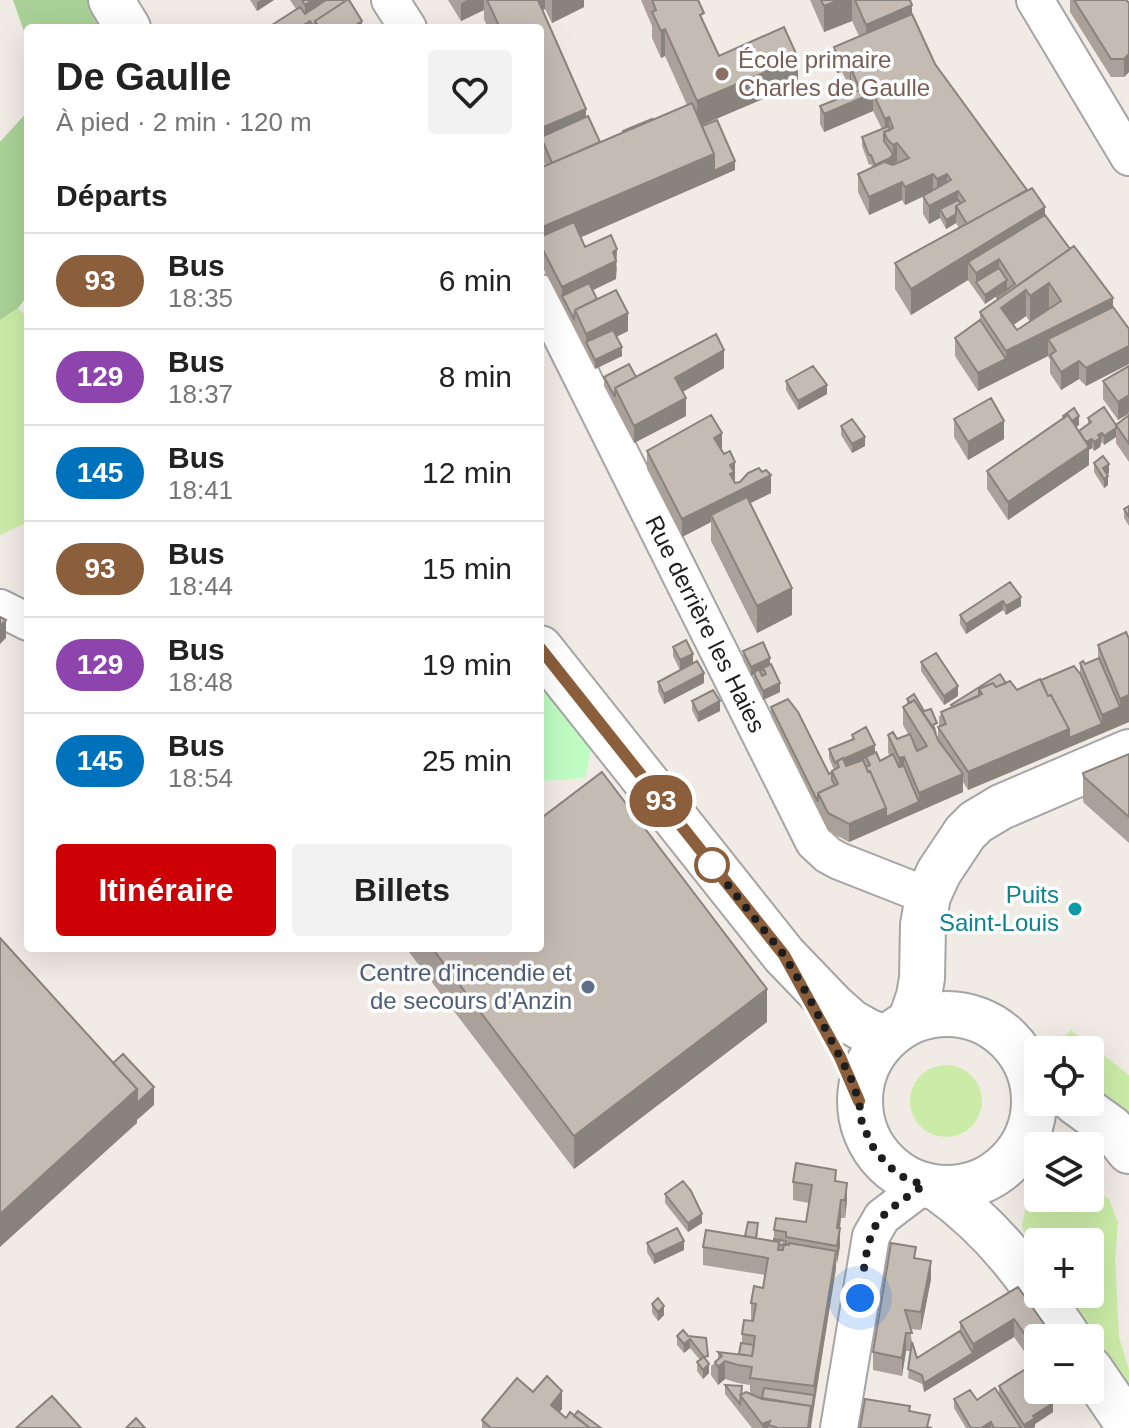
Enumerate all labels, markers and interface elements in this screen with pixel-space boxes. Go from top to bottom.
place label: École primaire Charles de Gaulle [738,46,930,101]
button: heart [428,50,512,134]
text: De Gaulle [56,56,231,98]
marker: École primaire Charles de Gaulle [713,65,731,83]
text: À pied · 2 min · 120 m [56,107,312,137]
text: Départs [56,179,168,212]
text: Bus [168,249,225,282]
text: 6 min [439,264,512,297]
text: 93 [84,265,116,296]
text: 18:35 [168,283,233,313]
text: Bus [168,345,225,378]
text: 8 min [439,360,512,393]
text: 129 [77,361,123,392]
text: 18:37 [168,379,233,409]
text: Bus [168,441,225,474]
text: 12 min [422,456,512,489]
text: 145 [77,457,123,488]
text: 18:41 [168,475,233,505]
street label: Rue derrière les Haies [640,511,771,737]
text: Bus [168,537,225,570]
text: 15 min [422,552,512,585]
text: 93 [84,553,116,584]
text: 18:44 [168,571,233,601]
text: Bus [168,633,225,666]
text: 19 min [422,648,512,681]
text: 129 [77,649,123,680]
text: 18:48 [168,667,233,697]
text: Bus [168,729,225,762]
text: 25 min [422,744,512,777]
text: 145 [77,745,123,776]
text: 18:54 [168,763,233,793]
line badge: 93 [625,775,697,827]
text: 93 [645,785,677,816]
button: Itinéraire [56,844,276,936]
button: Billets [292,844,512,936]
unlabelled marker [695,848,729,882]
place label: Puits Saint-Louis [939,881,1059,936]
marker: Puits Saint-Louis [1066,900,1084,918]
place label: Centre d'incendie et de secours d'Anzin [359,959,572,1014]
marker: Centre d'incendie et de secours d'Anzin [579,978,597,996]
map controls [1024,1036,1104,1404]
button: locate [1024,1036,1104,1116]
button: layers [1024,1132,1104,1212]
button: + [1024,1228,1104,1308]
your location [840,1278,880,1318]
button: − [1024,1324,1104,1404]

